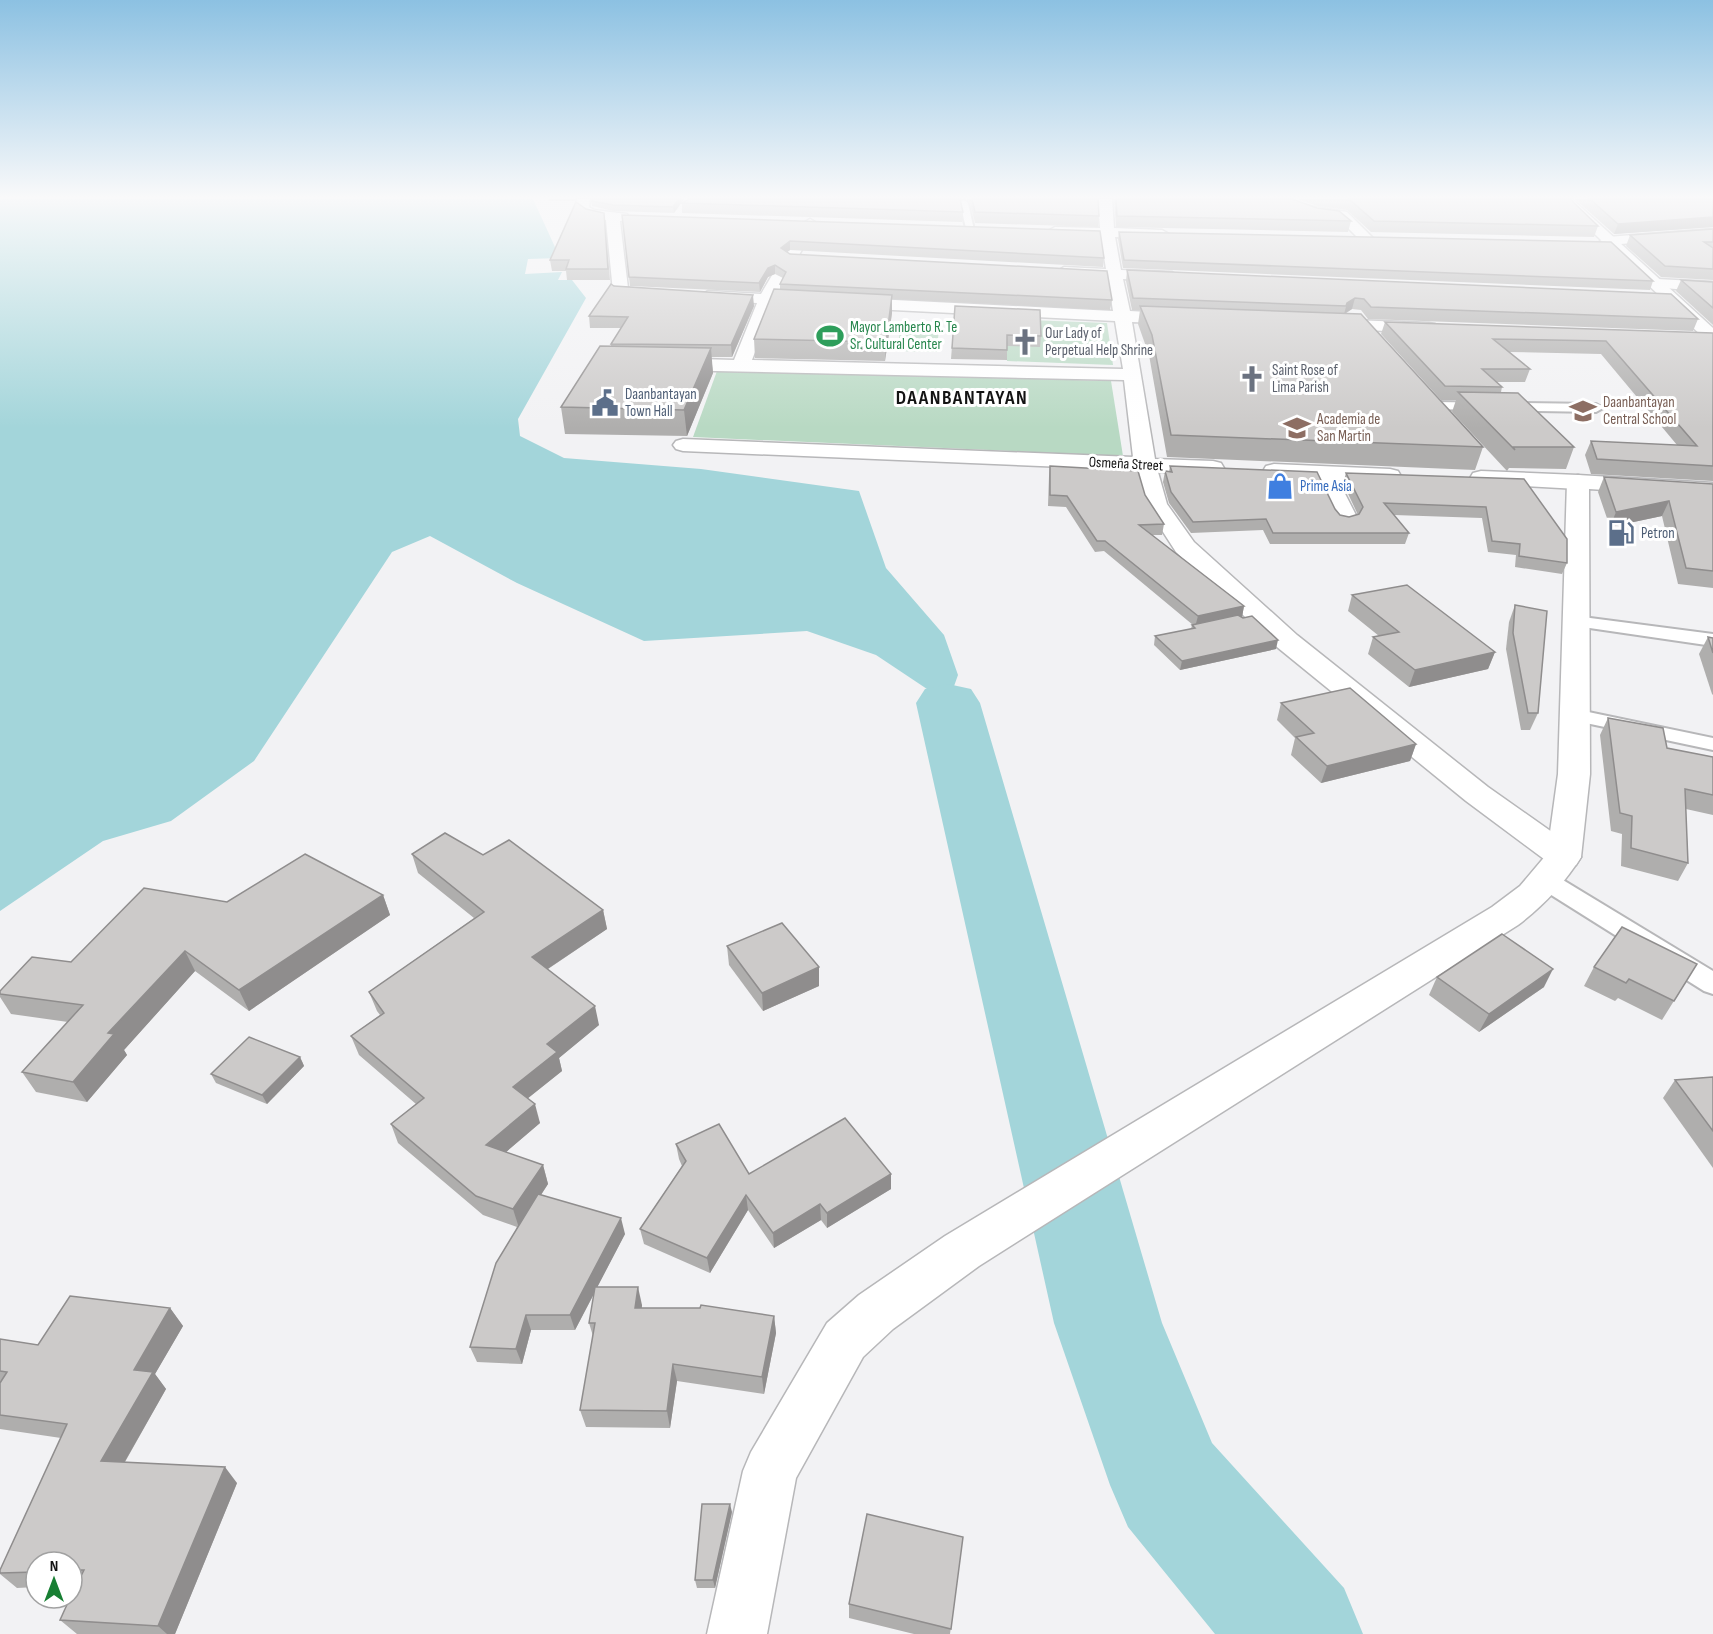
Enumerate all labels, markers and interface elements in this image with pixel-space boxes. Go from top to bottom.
place label: Mayor Lamberto R. Te Sr. Cultural Center [850,318,957,354]
sports icon: Mayor Lamberto R. Te Sr. Cultural Center [815,321,845,351]
place label: Our Lady of Perpetual Help Shrine [1045,324,1153,360]
church icon: Our Lady of Perpetual Help Shrine [1010,327,1040,357]
place label: Saint Rose of Lima Parish [1272,361,1338,397]
church icon: Saint Rose of Lima Parish [1237,364,1267,394]
place label: Daanbantayan Town Hall [625,385,697,421]
district label: DAANBANTAYAN [896,386,1028,410]
public building icon: Daanbantayan Town Hall [590,388,620,418]
place label: Daanbantayan Central School [1603,393,1676,429]
school or university icon: Daanbantayan Central School [1568,396,1598,426]
place label: Academia de San Martin [1316,410,1380,446]
school or university icon: Academia de San Martin [1282,413,1312,443]
street label: Osmeña Street [1088,453,1164,475]
shop icon: Prime Asia [1265,471,1295,501]
place label: Prime Asia [1300,477,1352,496]
fuel station icon: Petron [1606,518,1636,548]
place label: Petron [1641,524,1675,543]
north arrow [24,1550,84,1610]
text: N [50,1557,58,1576]

